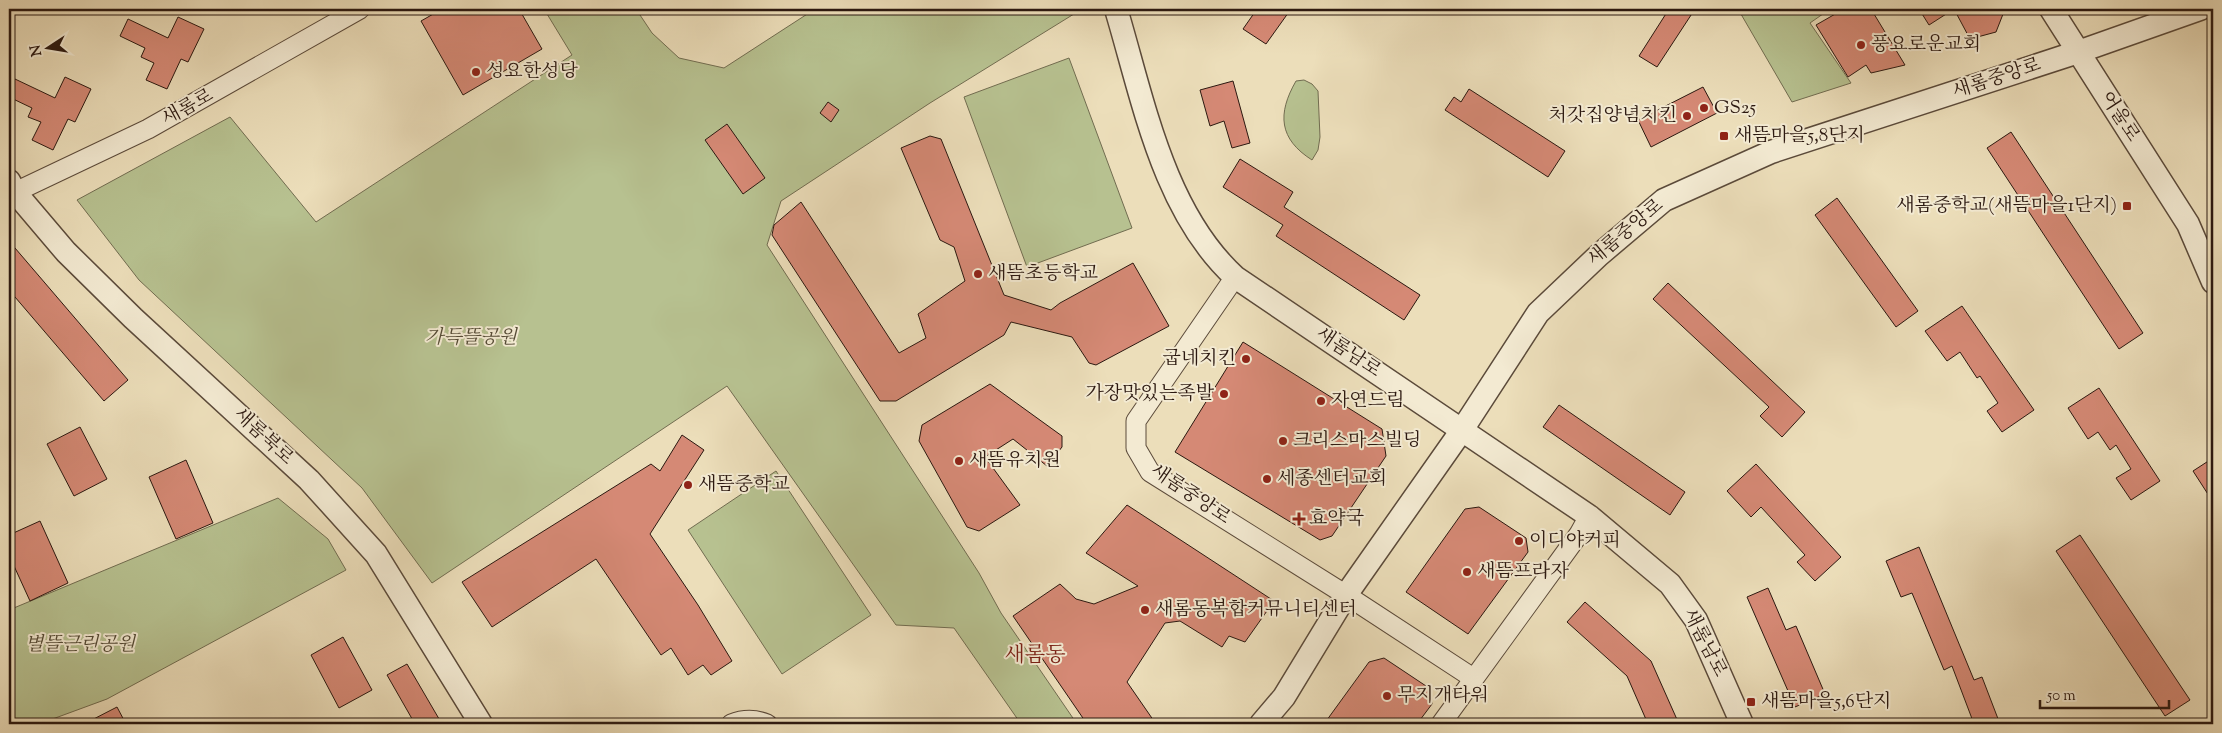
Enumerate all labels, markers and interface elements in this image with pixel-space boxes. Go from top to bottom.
north arrow [22,22,72,72]
place label: 풍요로운교회 [1871,32,1981,59]
marker: 풍요로운교회 [1855,39,1867,51]
text: N [26,43,48,58]
street label: 새롬중앙로 [1949,52,2045,106]
place label: 성요한성당 [486,59,578,86]
marker: 성요한성당 [470,66,482,78]
street label: 새롬로 [157,83,219,133]
street label: 어울로 [2093,87,2145,147]
place label: GS25 [1714,95,1757,122]
marker: GS25 [1698,102,1710,114]
place label: 처갓집양념치킨 [1549,103,1677,130]
marker: 처갓집양념치킨 [1681,110,1693,122]
place label: 새뜸마을5,8단지 [1734,123,1865,150]
marker: 새뜸마을5,8단지 [1718,130,1730,142]
street label: 새롬중앙로 [1582,193,1670,273]
place label: 새롬중학교(새뜸마을1단지) [1896,193,2117,220]
marker: 새롬중학교(새뜸마을1단지) [2121,200,2133,212]
place label: 새뜸초등학교 [988,261,1098,288]
marker: 새뜸초등학교 [972,268,984,280]
street label: 새롬남로 [1310,321,1386,385]
park label: 가득뜰공원 [425,325,519,352]
place label: 굽네치킨 [1163,346,1236,373]
marker: 굽네치킨 [1240,353,1252,365]
place label: 가장맛있는족발 [1086,381,1215,408]
marker: 가장맛있는족발 [1218,388,1230,400]
place label: 자연드림 [1331,388,1404,415]
marker: 자연드림 [1315,395,1327,407]
street label: 새롬북로 [227,402,299,472]
place label: 크리스마스빌딩 [1293,428,1421,455]
marker: 크리스마스빌딩 [1277,435,1289,447]
place label: 새뜸유치원 [969,448,1061,475]
marker: 새뜸유치원 [953,455,965,467]
street label: 새롬중앙로 [1144,458,1236,532]
place label: 세종센터교회 [1277,466,1387,493]
place label: 새뜸중학교 [698,472,790,499]
marker: 세종센터교회 [1261,473,1273,485]
marker: 새뜸중학교 [682,479,694,491]
place label: 효약국 [1309,506,1364,533]
marker: 효약국 [1293,513,1305,525]
place label: 이디야커피 [1529,528,1621,555]
marker: 이디야커피 [1513,535,1525,547]
place label: 새뜸프라자 [1477,559,1569,586]
marker: 새뜸프라자 [1461,566,1473,578]
place label: 새롬동복합커뮤니티센터 [1155,597,1357,624]
marker: 새롬동복합커뮤니티센터 [1139,604,1151,616]
street label: 새롬남로 [1675,604,1733,682]
park label: 별뜰근린공원 [25,632,137,659]
district label: 새롬동 [1005,641,1065,671]
scale bar [2040,678,2168,710]
place label: 무지개타워 [1397,683,1489,710]
text: 50 m [2046,686,2076,707]
place label: 새뜸마을5,6단지 [1761,689,1891,716]
marker: 무지개타워 [1381,690,1393,702]
marker: 새뜸마을5,6단지 [1745,696,1757,708]

